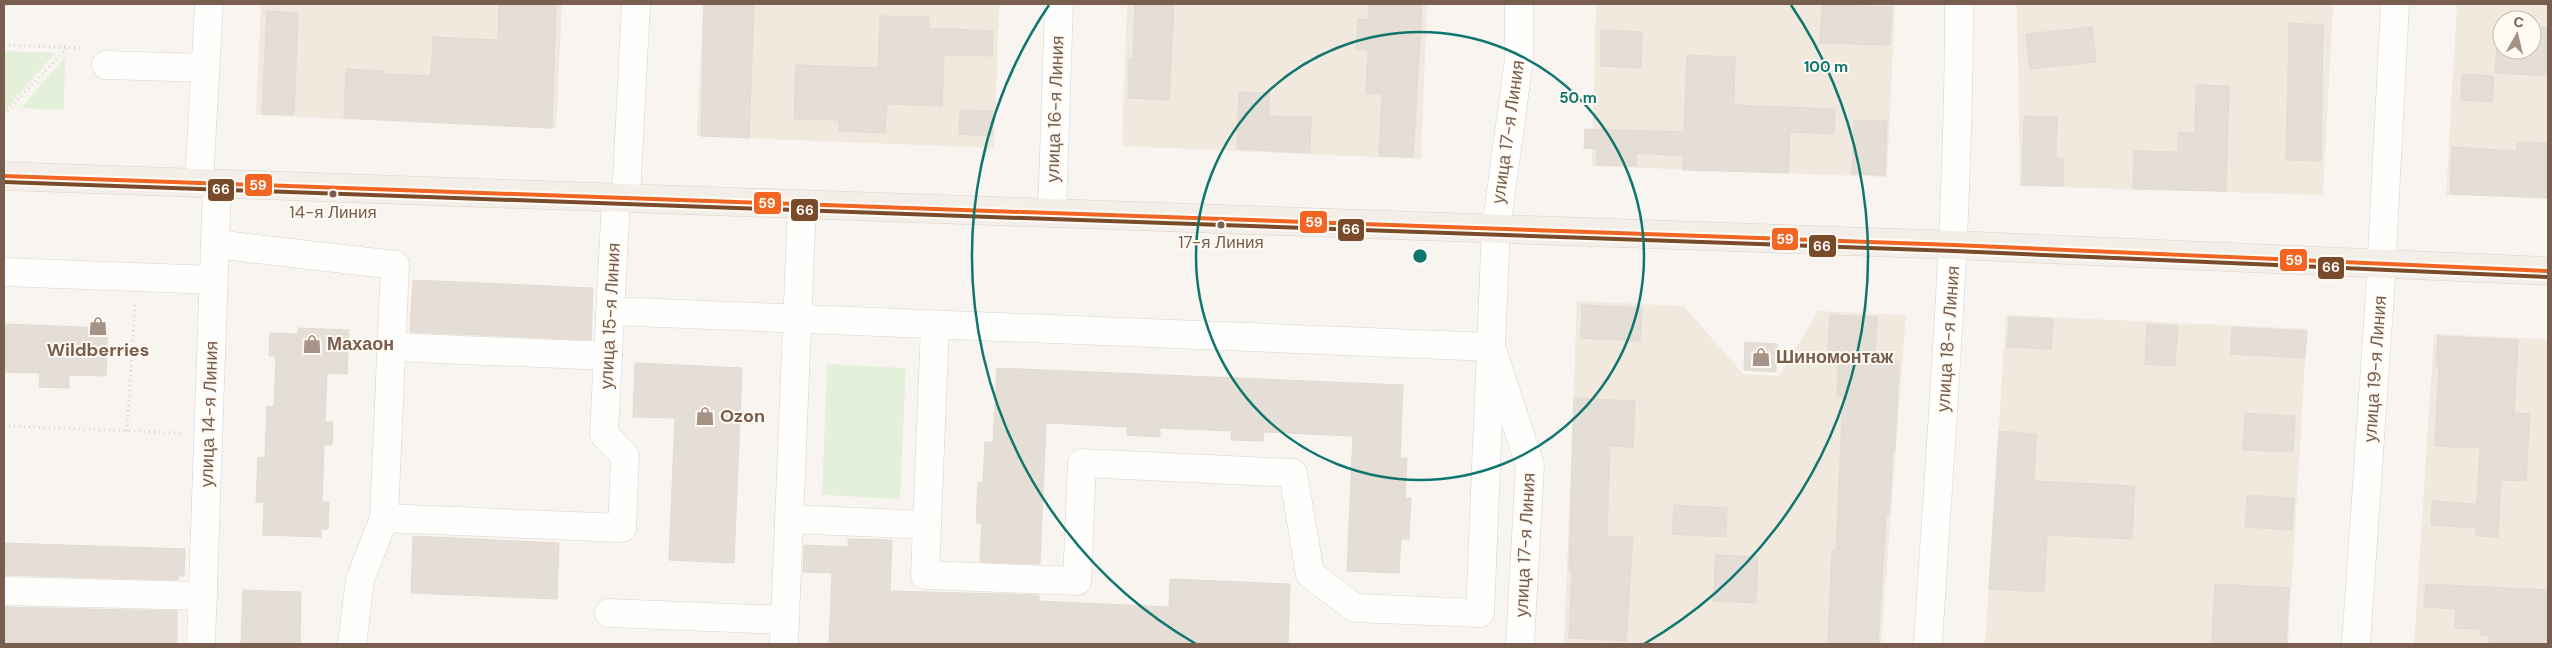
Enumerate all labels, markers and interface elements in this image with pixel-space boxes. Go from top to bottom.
north arrow [2492,10,2542,60]
text: С [2513,13,2525,32]
street label: улица 16-я Линия [1040,35,1070,183]
text: 100 m [1804,57,1848,77]
street label: улица 17-я Линия [1486,59,1530,205]
text: 50 m [1559,88,1597,108]
line badge: 59 [244,173,273,197]
text: 59 [249,176,267,194]
line badge: 66 [207,178,235,202]
text: 66 [212,180,230,198]
marker: 14-я Линия [328,189,338,199]
line badge: 59 [753,191,782,215]
text: 59 [758,194,776,212]
line badge: 66 [790,198,819,222]
place label: 14-я Линия [289,201,377,223]
text: 66 [796,201,814,219]
line badge: 59 [1299,210,1328,234]
text: 59 [1305,213,1323,231]
line badge: 66 [1337,218,1365,242]
marker: 17-я Линия [1216,220,1226,230]
text: 66 [1342,220,1360,238]
line badge: 59 [1771,227,1799,251]
text: 59 [1776,230,1794,248]
place label: 17-я Линия [1178,231,1264,253]
line badge: 66 [1808,234,1837,258]
text: 66 [1813,237,1831,255]
street label: улица 15-я Линия [594,242,626,390]
centre of rings [1411,247,1429,265]
line badge: 59 [2279,248,2308,272]
text: 59 [2285,251,2303,269]
line badge: 66 [2317,256,2345,280]
text: 66 [2322,258,2340,276]
street label: улица 18-я Линия [1931,265,1965,413]
street label: улица 19-я Линия [2358,295,2392,443]
shop icon: Wildberries [87,315,109,337]
place label: Махаон [327,332,394,356]
shop icon: Махаон [301,333,323,355]
place label: Wildberries [47,338,149,362]
street label: улица 14-я Линия [194,340,224,488]
place label: Шиномонтаж [1776,345,1894,369]
shop icon: Шиномонтаж [1750,346,1772,368]
place label: Ozon [720,404,765,428]
shop icon: Ozon [694,405,716,427]
street label: улица 17-я Линия [1509,472,1541,618]

